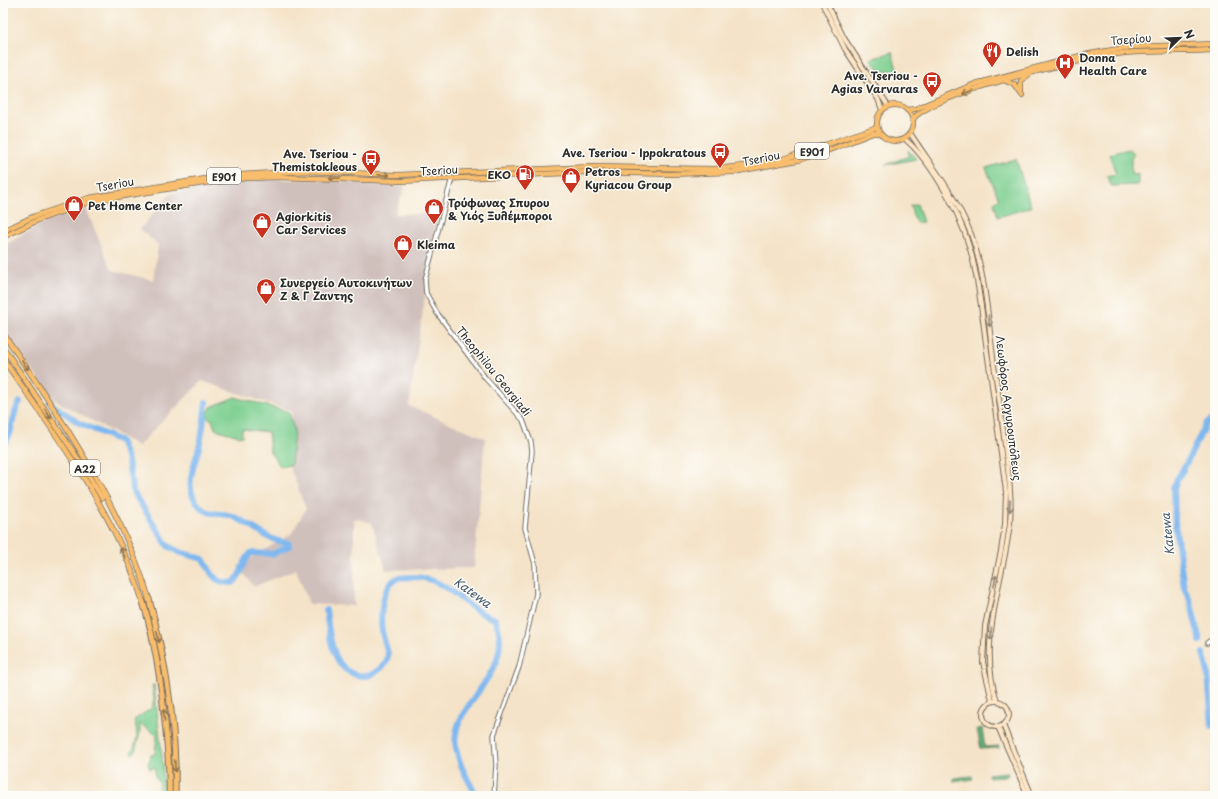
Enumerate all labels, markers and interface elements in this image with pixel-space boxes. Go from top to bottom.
north arrow [1160,18,1200,58]
text: N [1180,27,1199,41]
street label: Τσερίου [1110,29,1152,49]
restaurant icon: Delish [981,40,1003,68]
place label: Delish [1006,43,1039,60]
place label: Donna Health Care [1079,49,1147,79]
hospital icon: Donna Health Care [1054,52,1076,80]
place label: Ave. Tseriou - Agias Varvaras [831,67,918,97]
bus stop icon: Ave. Tseriou - Agias Varvaras [921,70,943,98]
one-way arrow [963,89,975,97]
bus stop icon: Ave. Tseriou - Ippokratous [709,141,731,169]
road number: E901 [795,143,829,159]
place label: Ave. Tseriou - Ippokratous [561,144,706,161]
place label: Ave. Tseriou - Themistokleous [272,145,357,175]
street label: Tseriou [741,146,781,170]
bus stop icon: Ave. Tseriou - Themistokleous [360,148,382,176]
street label: Tseriou [420,161,458,179]
fuel station icon: EKO [514,163,536,191]
place label: Petros Kyriacou Group [585,163,672,193]
place label: EKO [487,166,511,183]
shop icon: Petros Kyriacou Group [560,166,582,194]
road number: E901 [207,168,241,184]
one-way arrow [377,171,390,179]
street label: Tseriou [95,172,135,196]
one-way arrow [328,174,341,182]
shop icon: Pet Home Center [63,194,85,222]
place label: Τρύφωνας Σπυρου & Υιός Ξυλέμποροι [448,194,552,224]
place label: Pet Home Center [88,197,183,214]
shop icon: Τρύφωνας Σπυρου & Υιός Ξυλέμποροι [423,197,445,225]
place label: Agiorkitis Car Services [276,208,347,238]
shop icon: Agiorkitis Car Services [251,211,273,239]
shop icon: Kleima [392,233,414,261]
place label: Kleima [417,236,456,253]
place label: Συνεργείο Αυτοκινήτων Ζ & Γ Ζαντης [280,274,413,304]
shop icon: Συνεργείο Αυτοκινήτων Ζ & Γ Ζαντης [255,277,277,305]
one-way arrow [985,314,993,327]
street label: Theophilou Georgiadi [452,322,536,420]
street label: Λεωφόρος Αργυρουπόλεως [992,335,1026,482]
one-way arrow [21,359,29,370]
one-way arrow [44,408,52,419]
road number: A22 [70,460,100,476]
one-way arrow [1007,499,1014,512]
water label: Katewa [1156,512,1178,556]
one-way arrow [119,547,126,559]
water label: Katewa [451,572,496,612]
one-way arrow [991,575,999,588]
one-way arrow [987,627,994,640]
one-way arrow [155,630,162,643]
one-way arrow [160,709,168,722]
one-way arrow [171,759,178,772]

